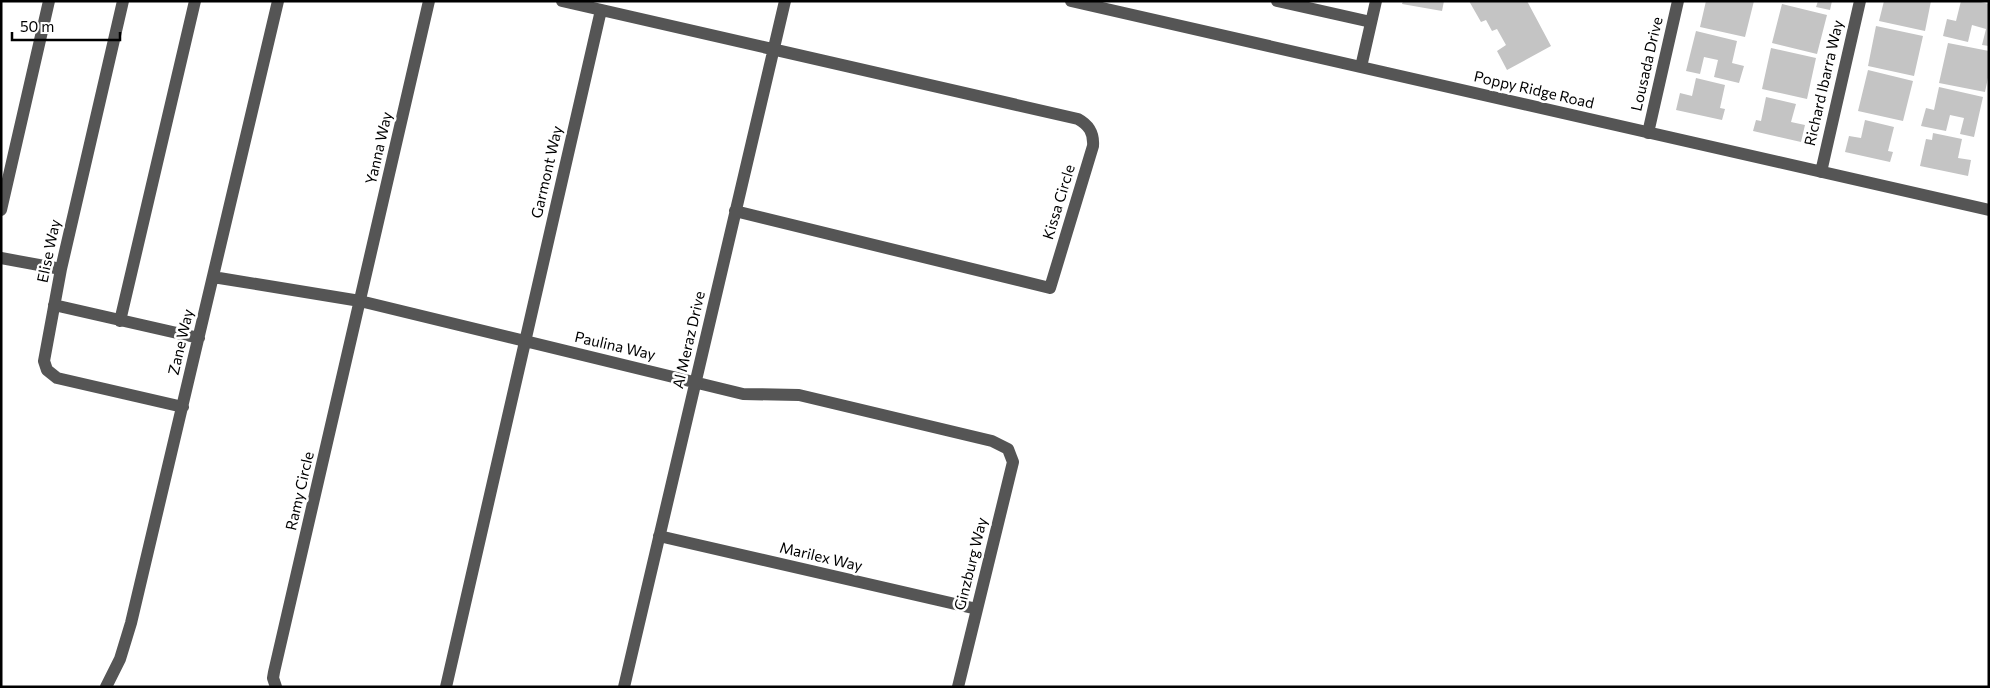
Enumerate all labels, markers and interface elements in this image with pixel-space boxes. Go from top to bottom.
scale bar [12,10,120,42]
street label: Lousada Drive [1626,15,1666,113]
text: 50 m [20,17,54,35]
street label: Richard Ibarra Way [1800,18,1846,147]
street label: Poppy Ridge Road [1472,66,1596,112]
street label: Yanna Way [361,109,395,186]
street label: Garmont Way [527,124,565,220]
street label: Kissa Circle [1038,162,1078,241]
street label: Elise Way [33,217,64,284]
street label: Al Meraz Drive [668,289,708,390]
street label: Zane Way [164,307,196,377]
street label: Paulina Way [573,327,658,363]
street label: Ramy Circle [281,449,317,532]
street label: Ginzburg Way [950,515,990,612]
street label: Marilex Way [778,538,865,574]

